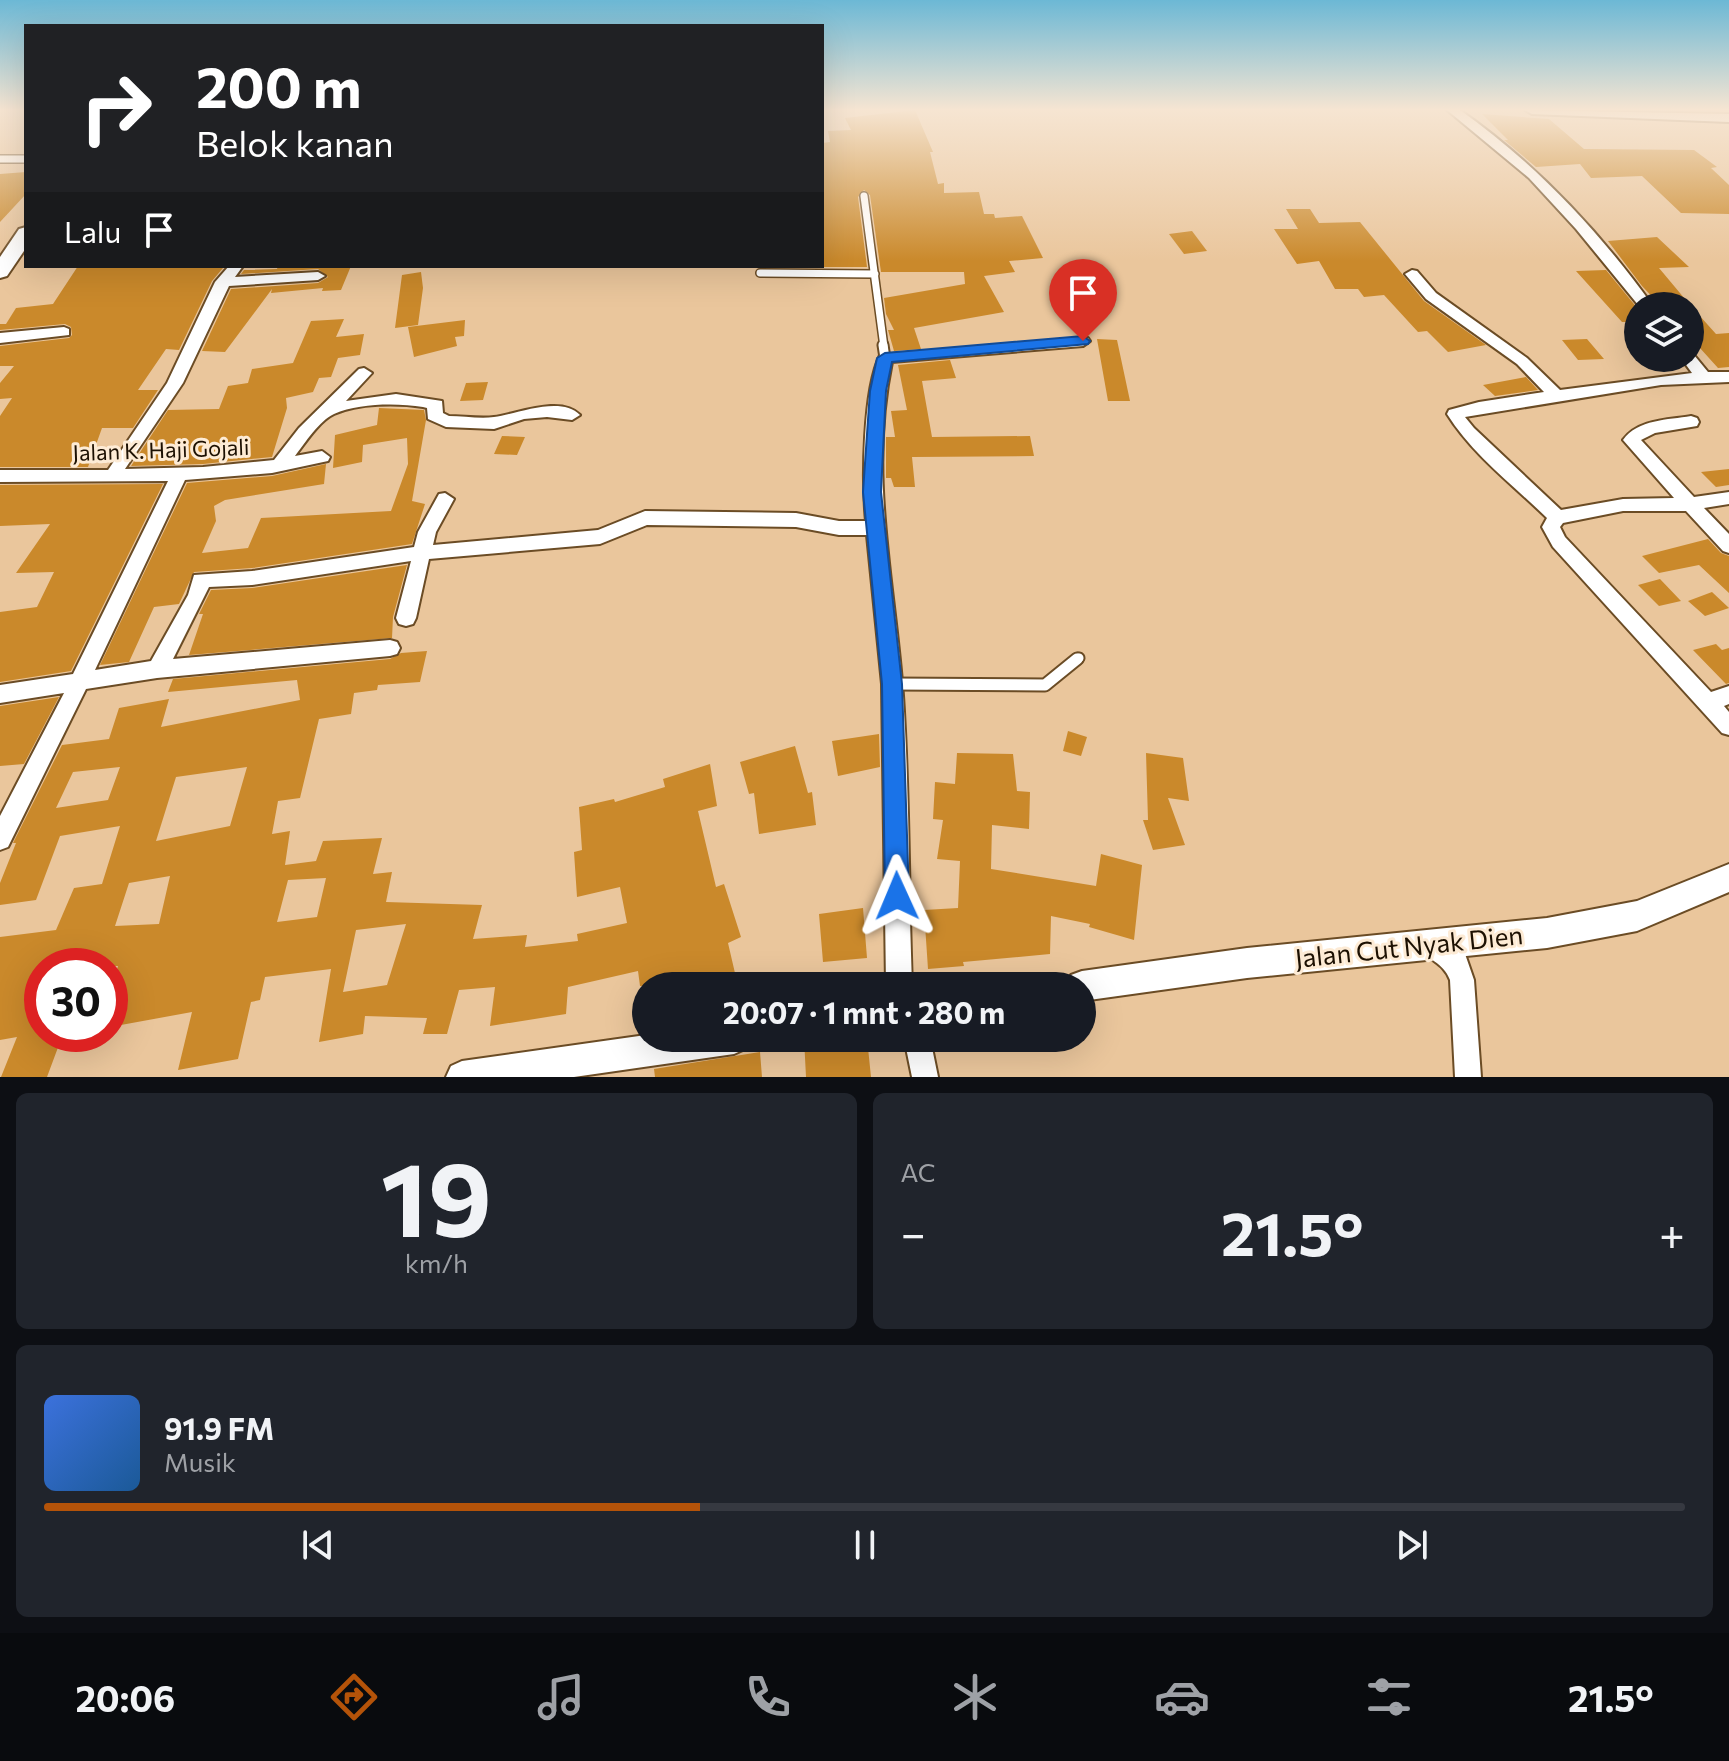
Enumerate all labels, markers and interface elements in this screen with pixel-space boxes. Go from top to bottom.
text: 200 m [196,51,362,120]
icon: right [64,56,168,160]
text: Belok kanan [196,120,394,164]
icon: arrive [137,208,181,252]
text: Lalu [64,212,121,249]
pin [1049,259,1117,341]
icon: arrive [1061,271,1105,315]
map controls [1624,292,1704,372]
button: layers [1624,292,1704,372]
street label: Jalan K. Haji Gojali [72,433,250,466]
position arrow [855,854,939,938]
street label: Jalan Cut Nyak Dien [1293,918,1524,973]
speed limit sign: 30 [24,948,128,1052]
text: 20:07 · 1 mnt · 280 m [723,993,1005,1030]
text: 19 [381,1131,492,1258]
text: AC [901,1156,935,1187]
text: 21.5° [1221,1195,1364,1268]
text: − [901,1205,926,1259]
text: + [1659,1205,1685,1259]
text: km/h [405,1247,468,1278]
text: 91.9 FM [164,1409,274,1446]
text: Musik [164,1446,236,1477]
icon: previous [296,1523,340,1567]
icon: pause [843,1523,887,1567]
icon: next [1390,1523,1434,1567]
icon: directions [326,1669,382,1725]
icon: music [533,1669,589,1725]
icon: phone [740,1669,796,1725]
icon: climate [947,1669,1003,1725]
icon: car [1154,1669,1210,1725]
icon: filters [1361,1669,1417,1725]
text: 20:06 [75,1675,175,1719]
text: 21.5° [1568,1675,1653,1719]

